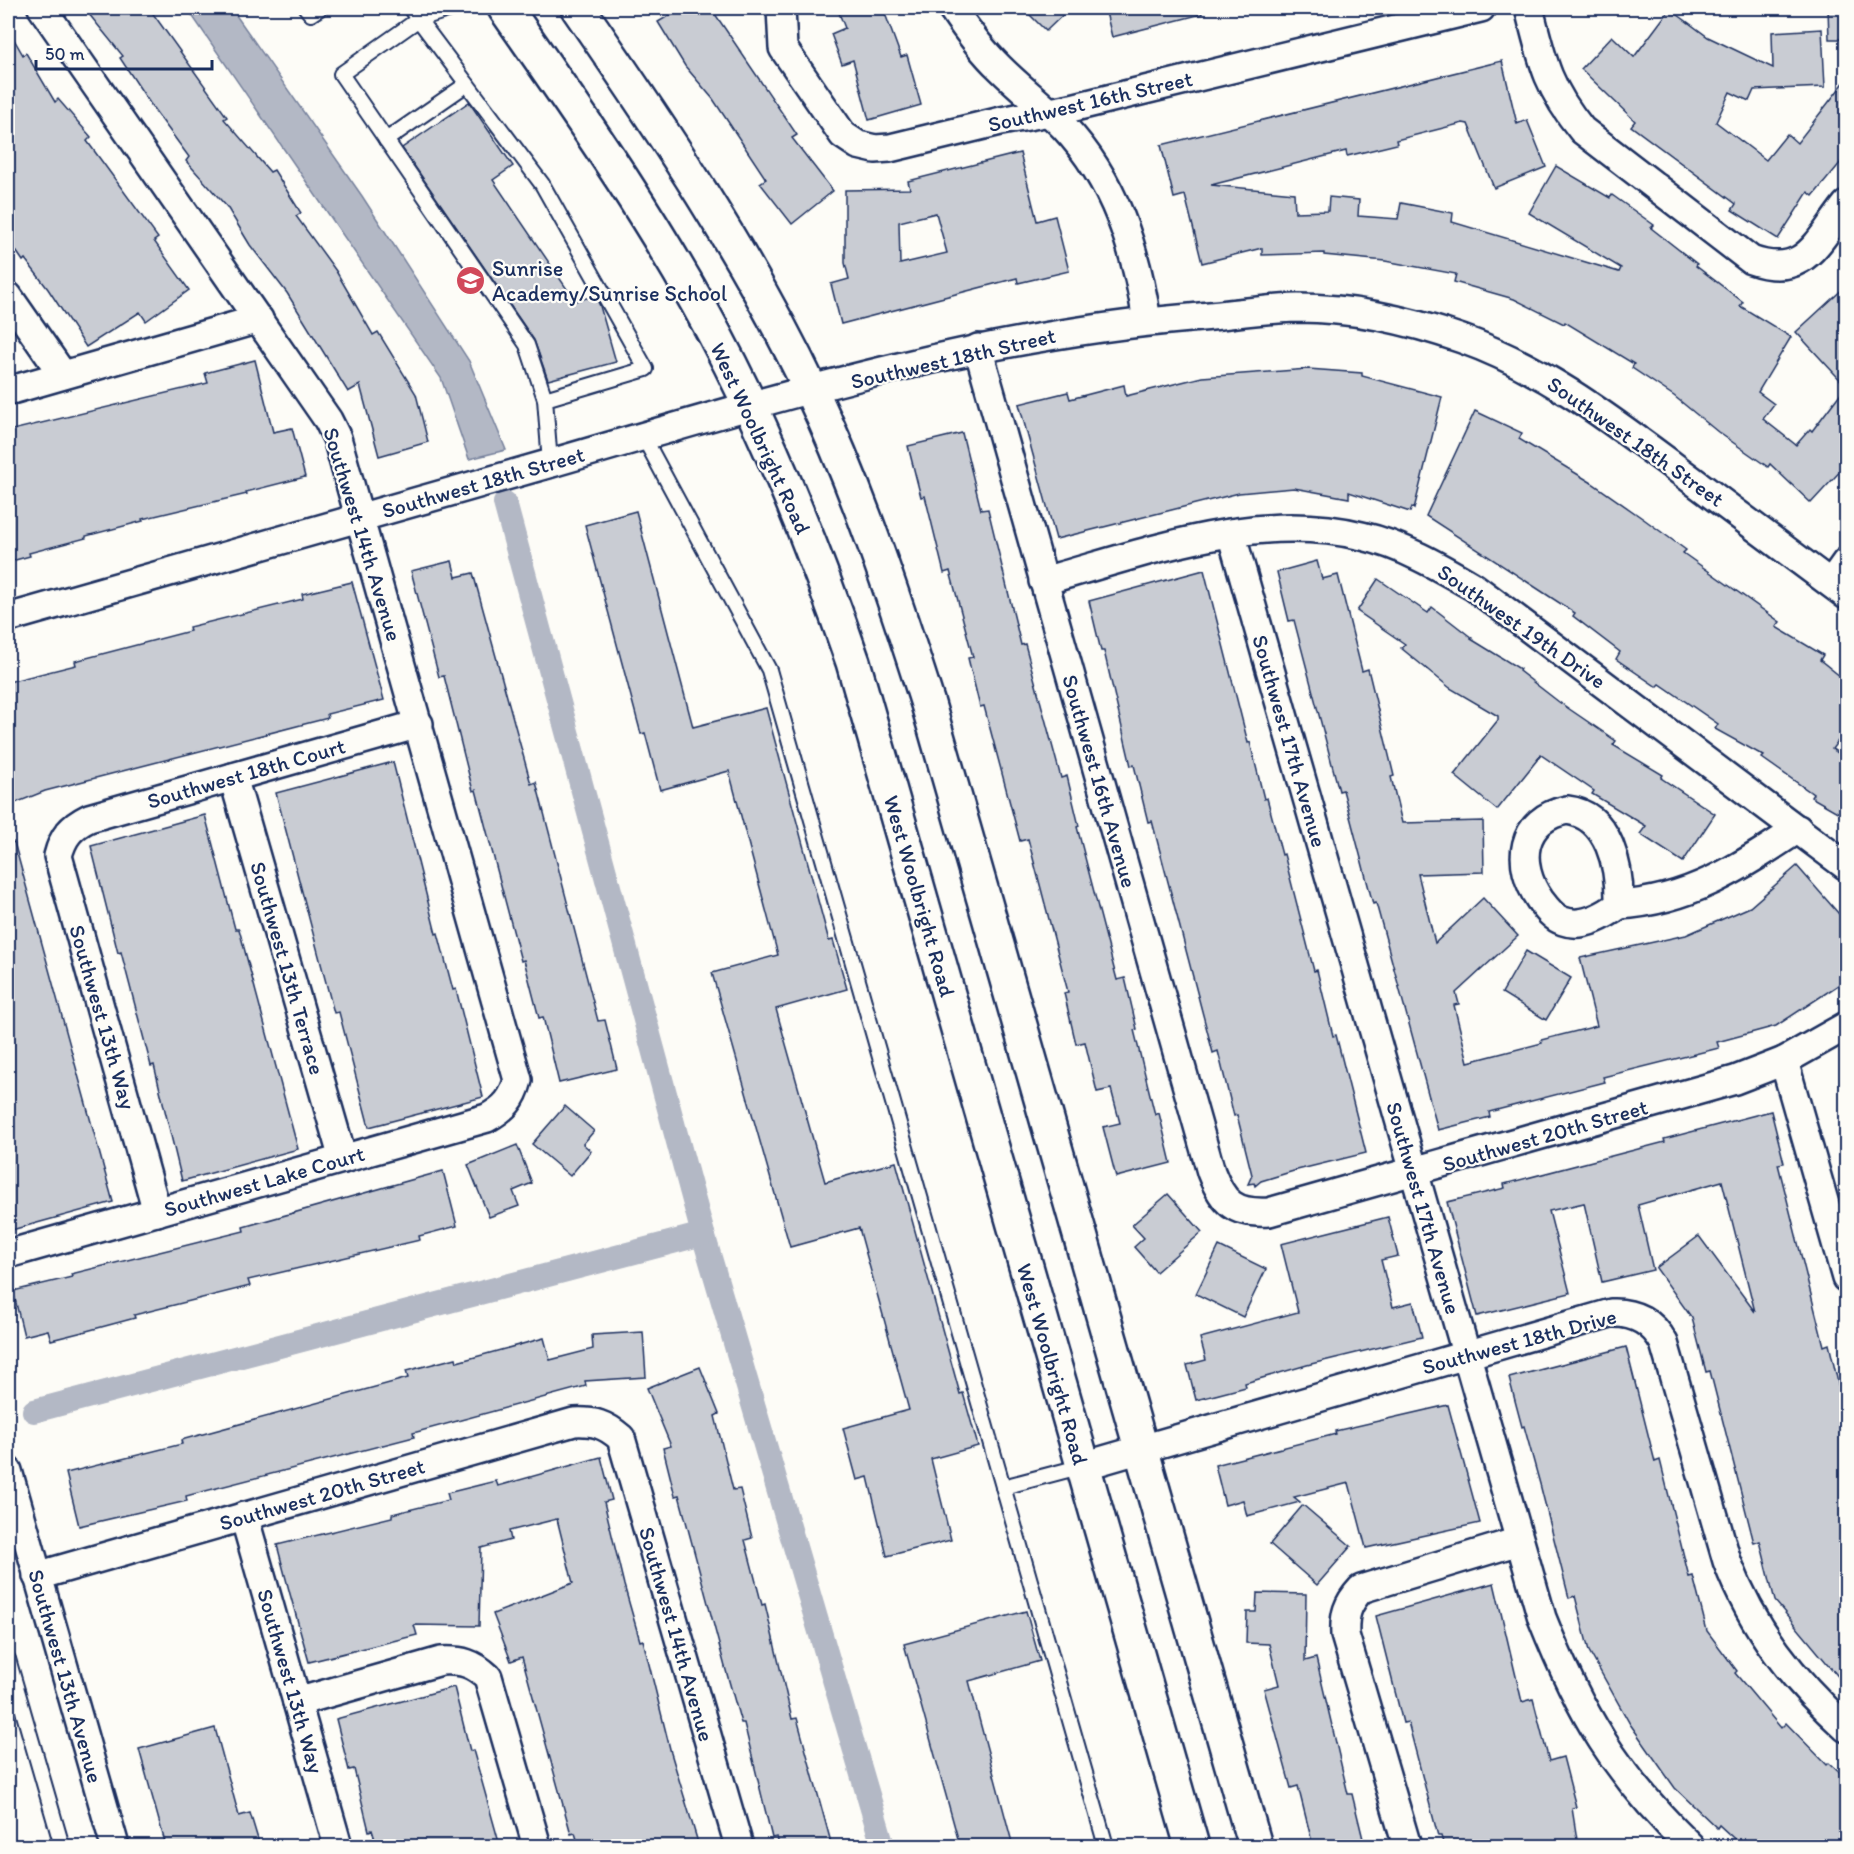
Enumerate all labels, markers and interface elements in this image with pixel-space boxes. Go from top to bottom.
scale bar [36,33,212,71]
text: 50 m [45,43,85,65]
street label: Southwest 16th Street [985,65,1195,138]
place label: Sunrise Academy/Sunrise School [492,255,727,307]
school or university icon: Sunrise Academy/Sunrise School [455,265,487,297]
street label: Southwest 18th Street [848,322,1058,395]
street label: West Woolbright Road [704,338,817,538]
street label: Southwest 18th Street [1542,370,1729,513]
street label: Southwest 14th Avenue [317,424,408,644]
street label: Southwest 18th Street [379,441,588,524]
street label: Southwest 19th Drive [1432,558,1611,695]
street label: Southwest 17th Avenue [1246,632,1333,850]
street label: Southwest 16th Avenue [1056,671,1143,891]
street label: Southwest 18th Court [144,732,348,815]
street label: West Woolbright Road [878,792,961,1000]
street label: Southwest 13th Terrace [244,858,331,1078]
street label: Southwest 13th Way [63,922,142,1113]
street label: Southwest 20th Street [1439,1093,1651,1178]
street label: Southwest 17th Avenue [1380,1099,1467,1317]
street label: Southwest Lake Court [161,1140,368,1223]
street label: West Woolbright Road [1011,1260,1094,1468]
street label: Southwest 18th Drive [1419,1303,1619,1380]
street label: Southwest 20th Street [216,1452,428,1537]
street label: Southwest 14th Avenue [633,1524,720,1745]
street label: Southwest 13th Avenue [22,1566,109,1786]
street label: Southwest 13th Way [251,1586,330,1777]

